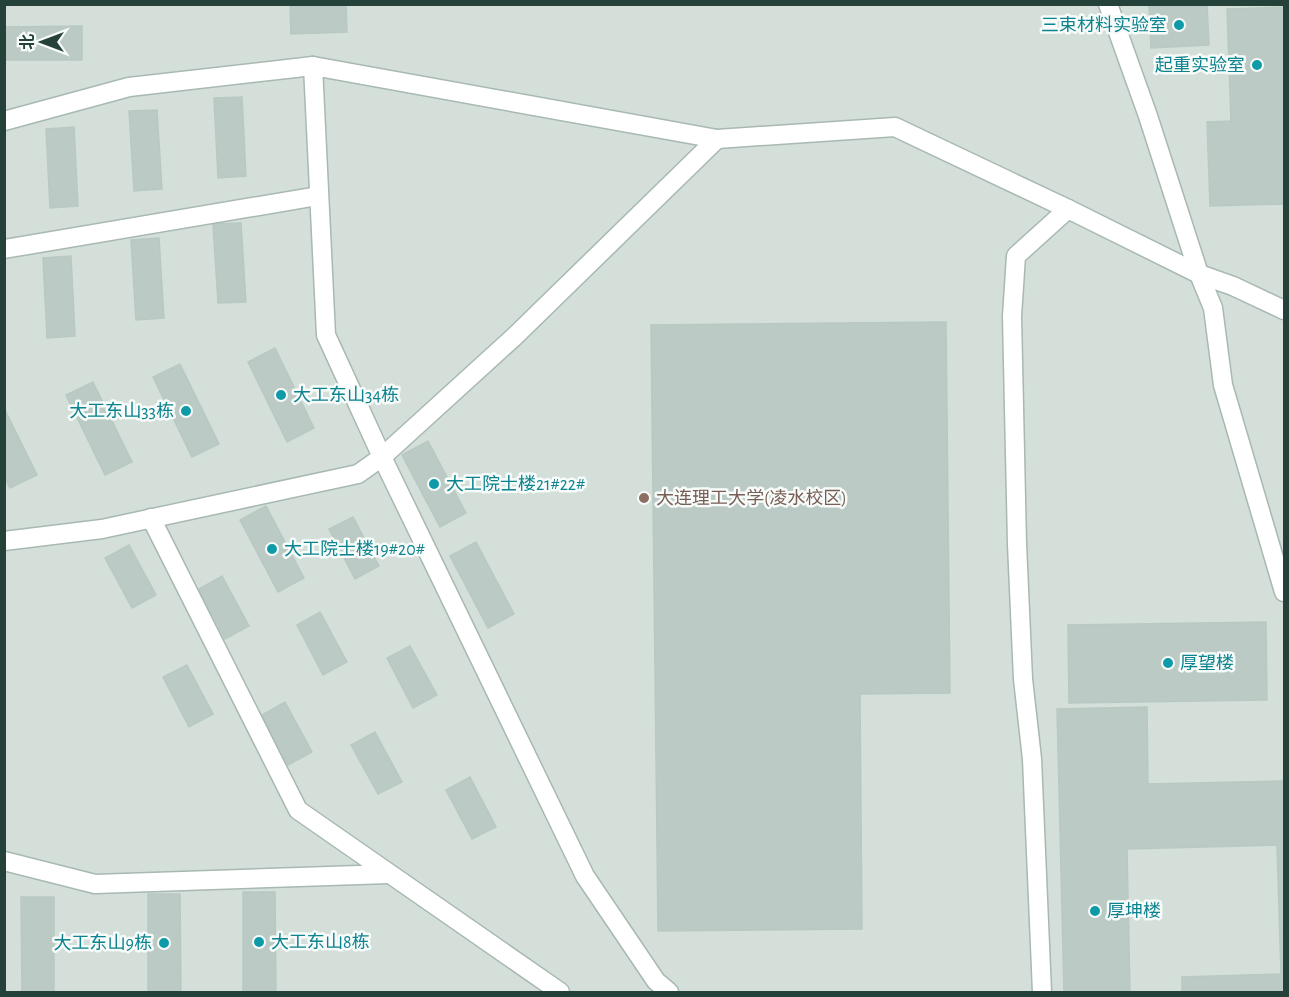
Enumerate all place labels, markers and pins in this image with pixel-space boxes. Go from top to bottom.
place label: 三束材料实验室 [1041,15,1167,35]
marker: 三束材料实验室 [1172,18,1186,32]
place label: 起重实验室 [1155,55,1245,75]
marker: 起重实验室 [1250,58,1264,72]
place label: 大工东山34栋 [293,385,399,405]
marker: 大工东山34栋 [274,388,288,402]
place label: 大工东山33栋 [69,401,174,421]
marker: 大工东山33栋 [179,404,193,418]
place label: 大工院士楼21#22# [446,474,585,494]
marker: 大工院士楼21#22# [427,477,441,491]
place label: 大连理工大学(凌水校区) [656,488,847,508]
marker: 大连理工大学(凌水校区) [637,491,651,505]
place label: 大工院士楼19#20# [284,539,425,559]
marker: 大工院士楼19#20# [265,542,279,556]
place label: 厚望楼 [1180,653,1234,673]
marker: 厚望楼 [1161,656,1175,670]
place label: 厚坤楼 [1107,901,1161,921]
marker: 厚坤楼 [1088,904,1102,918]
place label: 大工东山8栋 [271,932,370,952]
place label: 大工东山9栋 [54,933,152,953]
marker: 大工东山8栋 [252,935,266,949]
marker: 大工东山9栋 [157,936,171,950]

